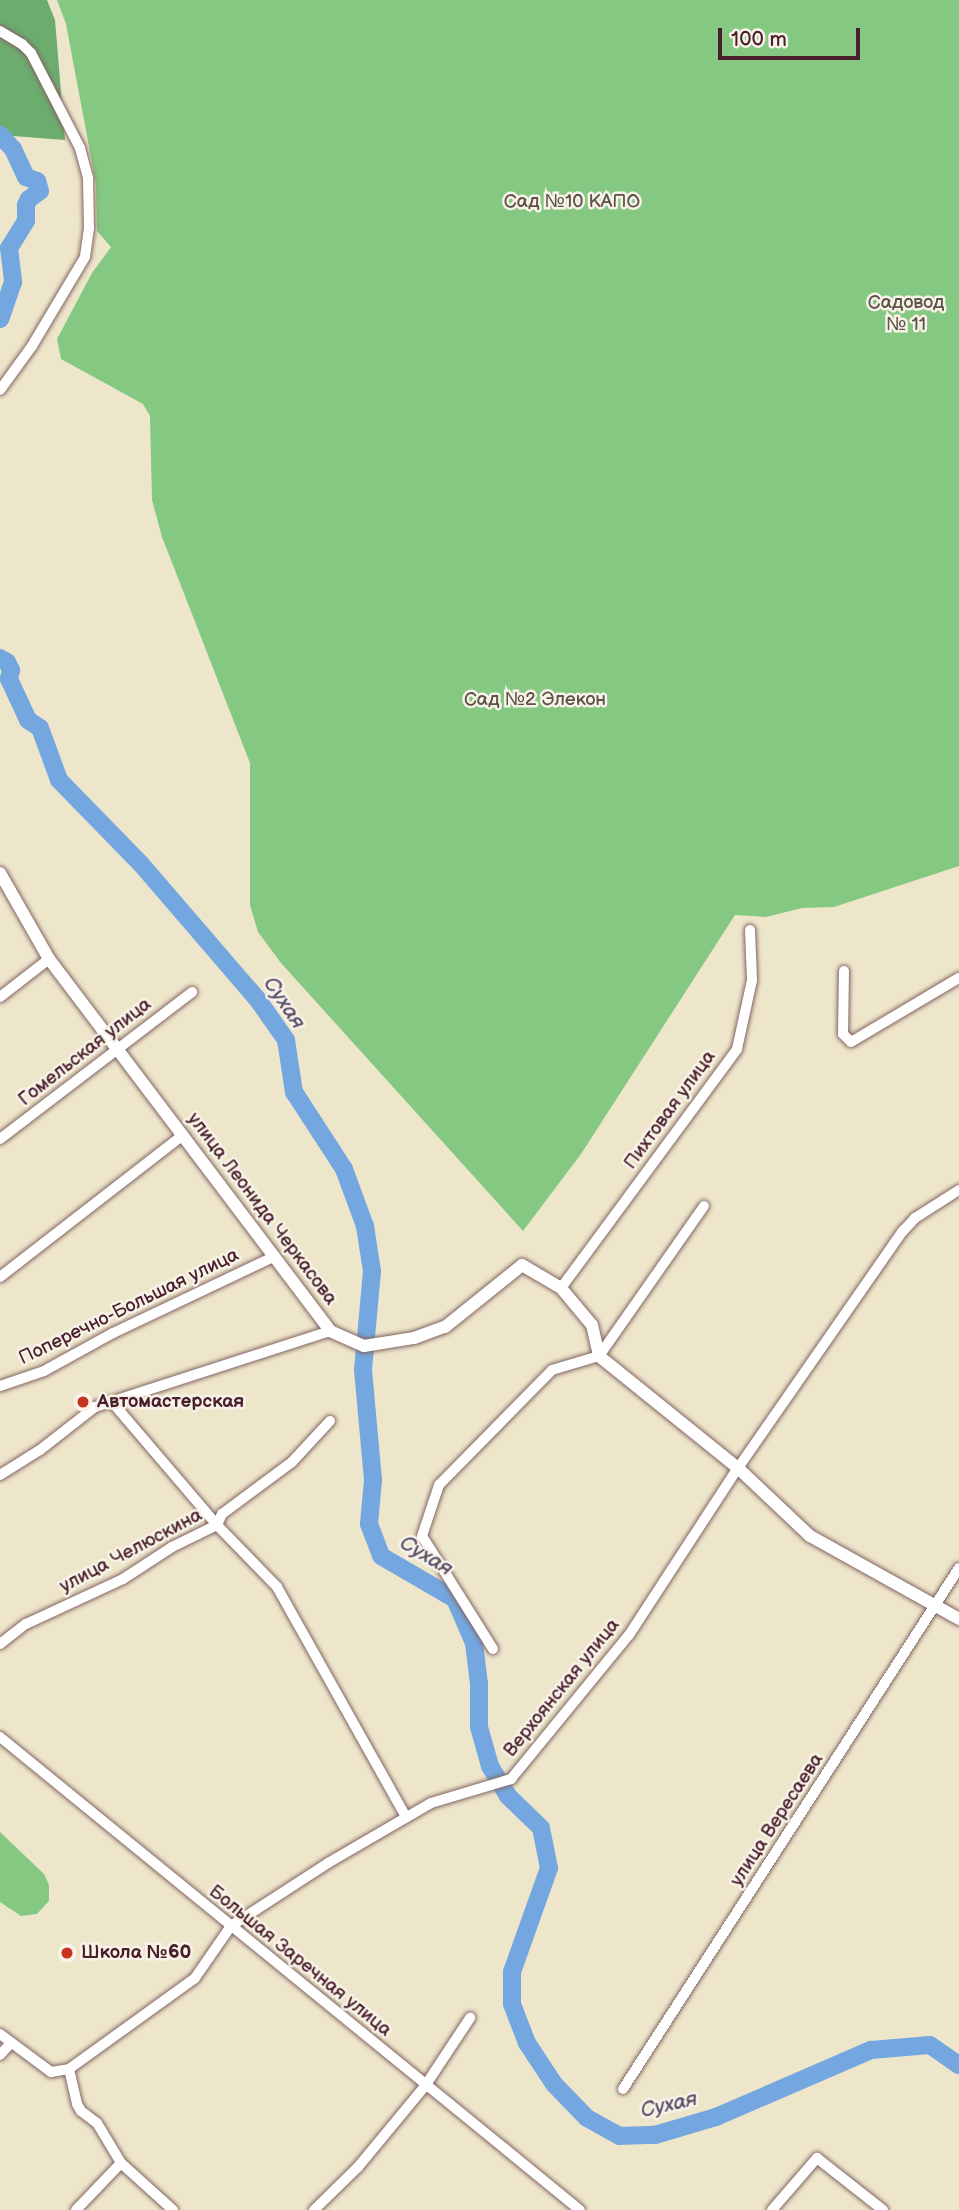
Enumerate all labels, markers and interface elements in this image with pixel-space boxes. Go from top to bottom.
scale bar [721,14,863,58]
text: 100 m [731,27,787,52]
park label: Сад №10 КАПО [504,191,640,213]
park label: Садовод № 11 [868,292,944,336]
park label: Сад №2 Элекон [464,689,606,711]
water label: Сухая [257,972,311,1034]
street label: Гомельская улица [14,993,156,1111]
street label: Пихтовая улица [619,1046,721,1174]
street label: улица Леонида Черкасова [182,1108,342,1310]
street label: Поперечно-Большая улица [15,1244,243,1370]
place label: Автомастерская [97,1391,244,1413]
marker: Автомастерская [75,1394,91,1410]
street label: улица Челюскина [56,1504,206,1598]
water label: Сухая [395,1530,457,1582]
street label: Верхоянская улица [499,1614,625,1762]
street label: улица Вересаева [726,1749,828,1891]
street label: Большая Заречная улица [204,1880,396,2042]
place label: Школа №60 [81,1942,191,1964]
marker: Школа №60 [59,1945,75,1961]
water label: Сухая [638,2086,700,2124]

